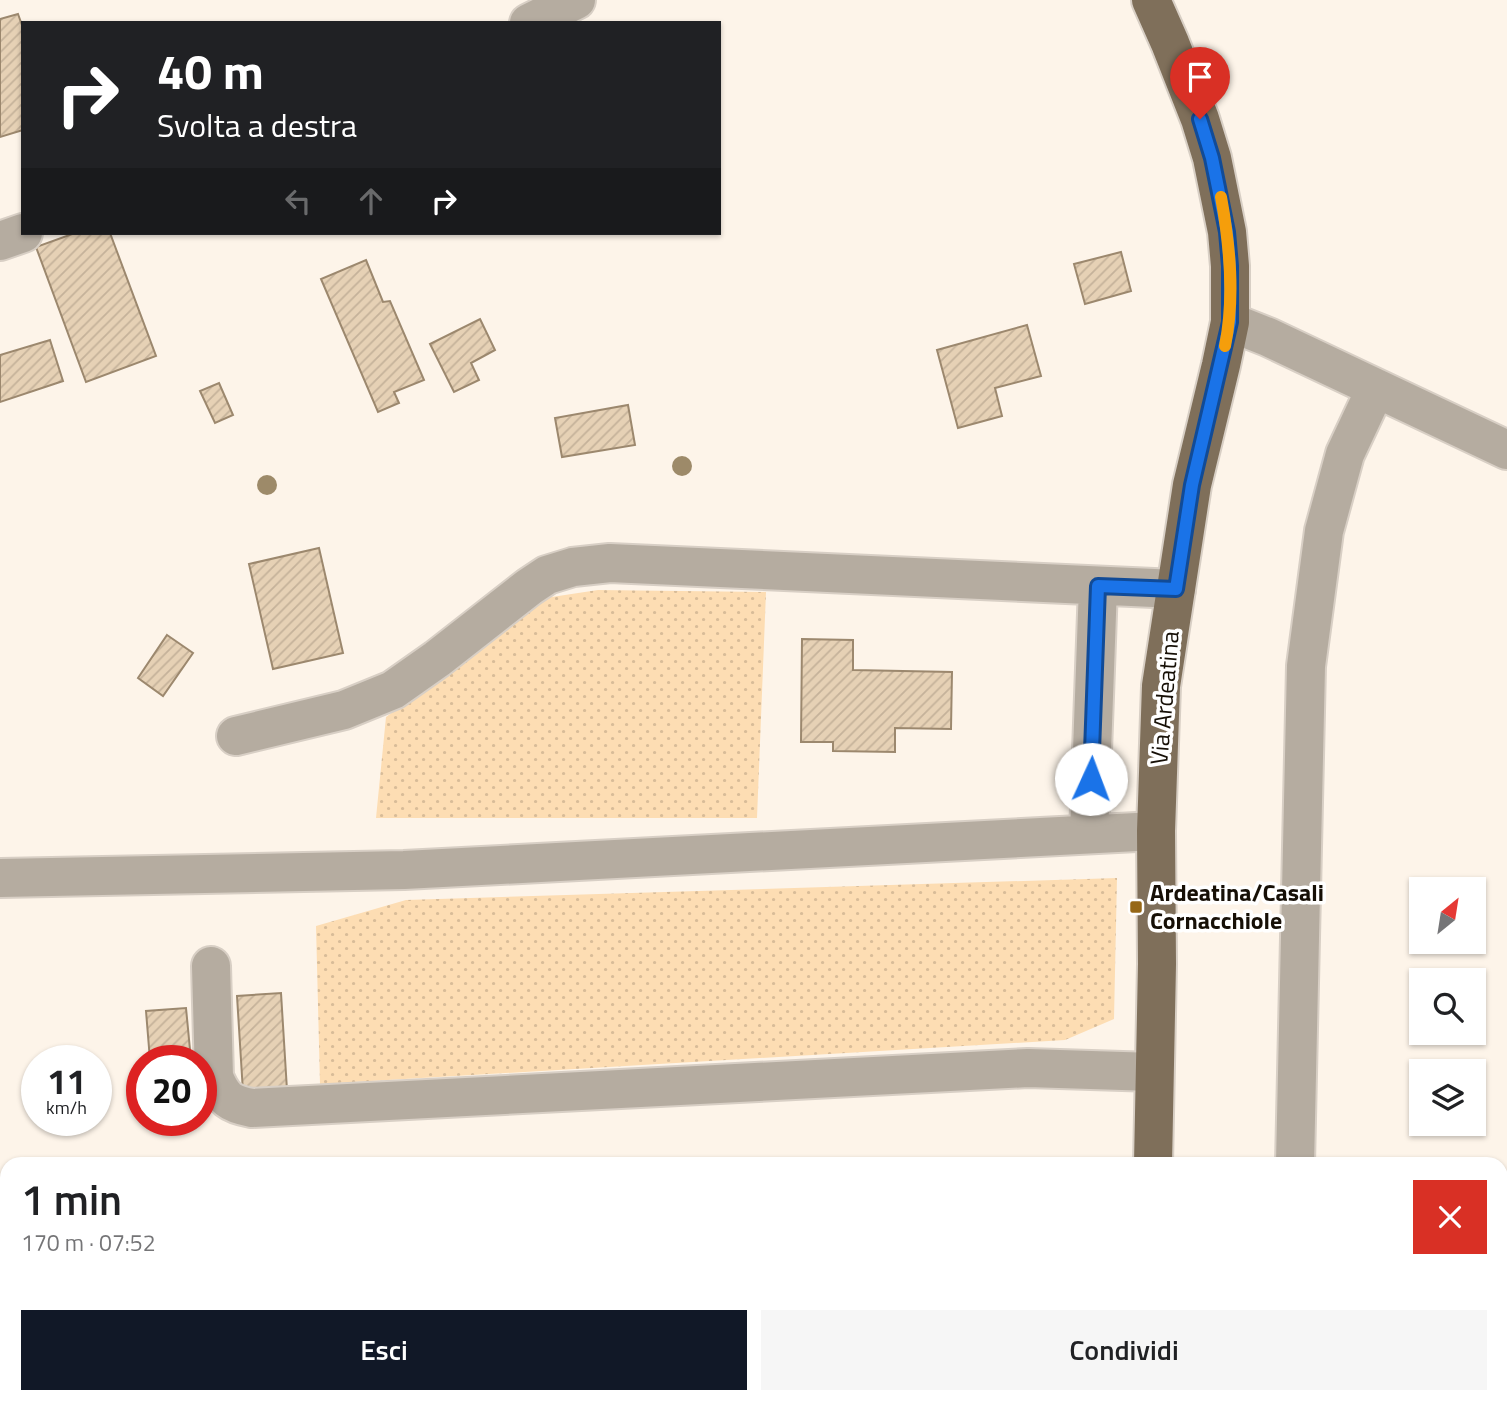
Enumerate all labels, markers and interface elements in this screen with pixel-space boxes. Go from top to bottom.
text: 40 m [157,33,264,108]
pin [1170,47,1230,119]
icon: right [42,49,133,140]
icon: arrive [1181,58,1219,96]
text: Svolta a destra [157,101,357,149]
icon: left [279,182,317,220]
icon: ahead [352,182,390,220]
icon: right [425,182,463,220]
street label: Via Ardeatina [1140,629,1188,766]
position arrow [1054,742,1128,816]
place label: Ardeatina/Casali Cornacchiole [1150,874,1324,938]
north arrow [1409,877,1486,954]
map controls [1409,877,1486,1136]
marker: Ardeatina/Casali Cornacchiole [1128,899,1144,915]
button: search [1409,968,1486,1045]
speed limit sign: 20 [126,1045,217,1136]
text: 11 [47,1054,86,1108]
button: layers [1409,1059,1486,1136]
text: km/h [46,1094,87,1121]
text: 1 min [21,1167,122,1231]
button: close [1413,1180,1487,1254]
text: 170 m · 07:52 [21,1225,156,1260]
button: Esci [21,1310,747,1390]
button: Condividi [761,1310,1487,1390]

